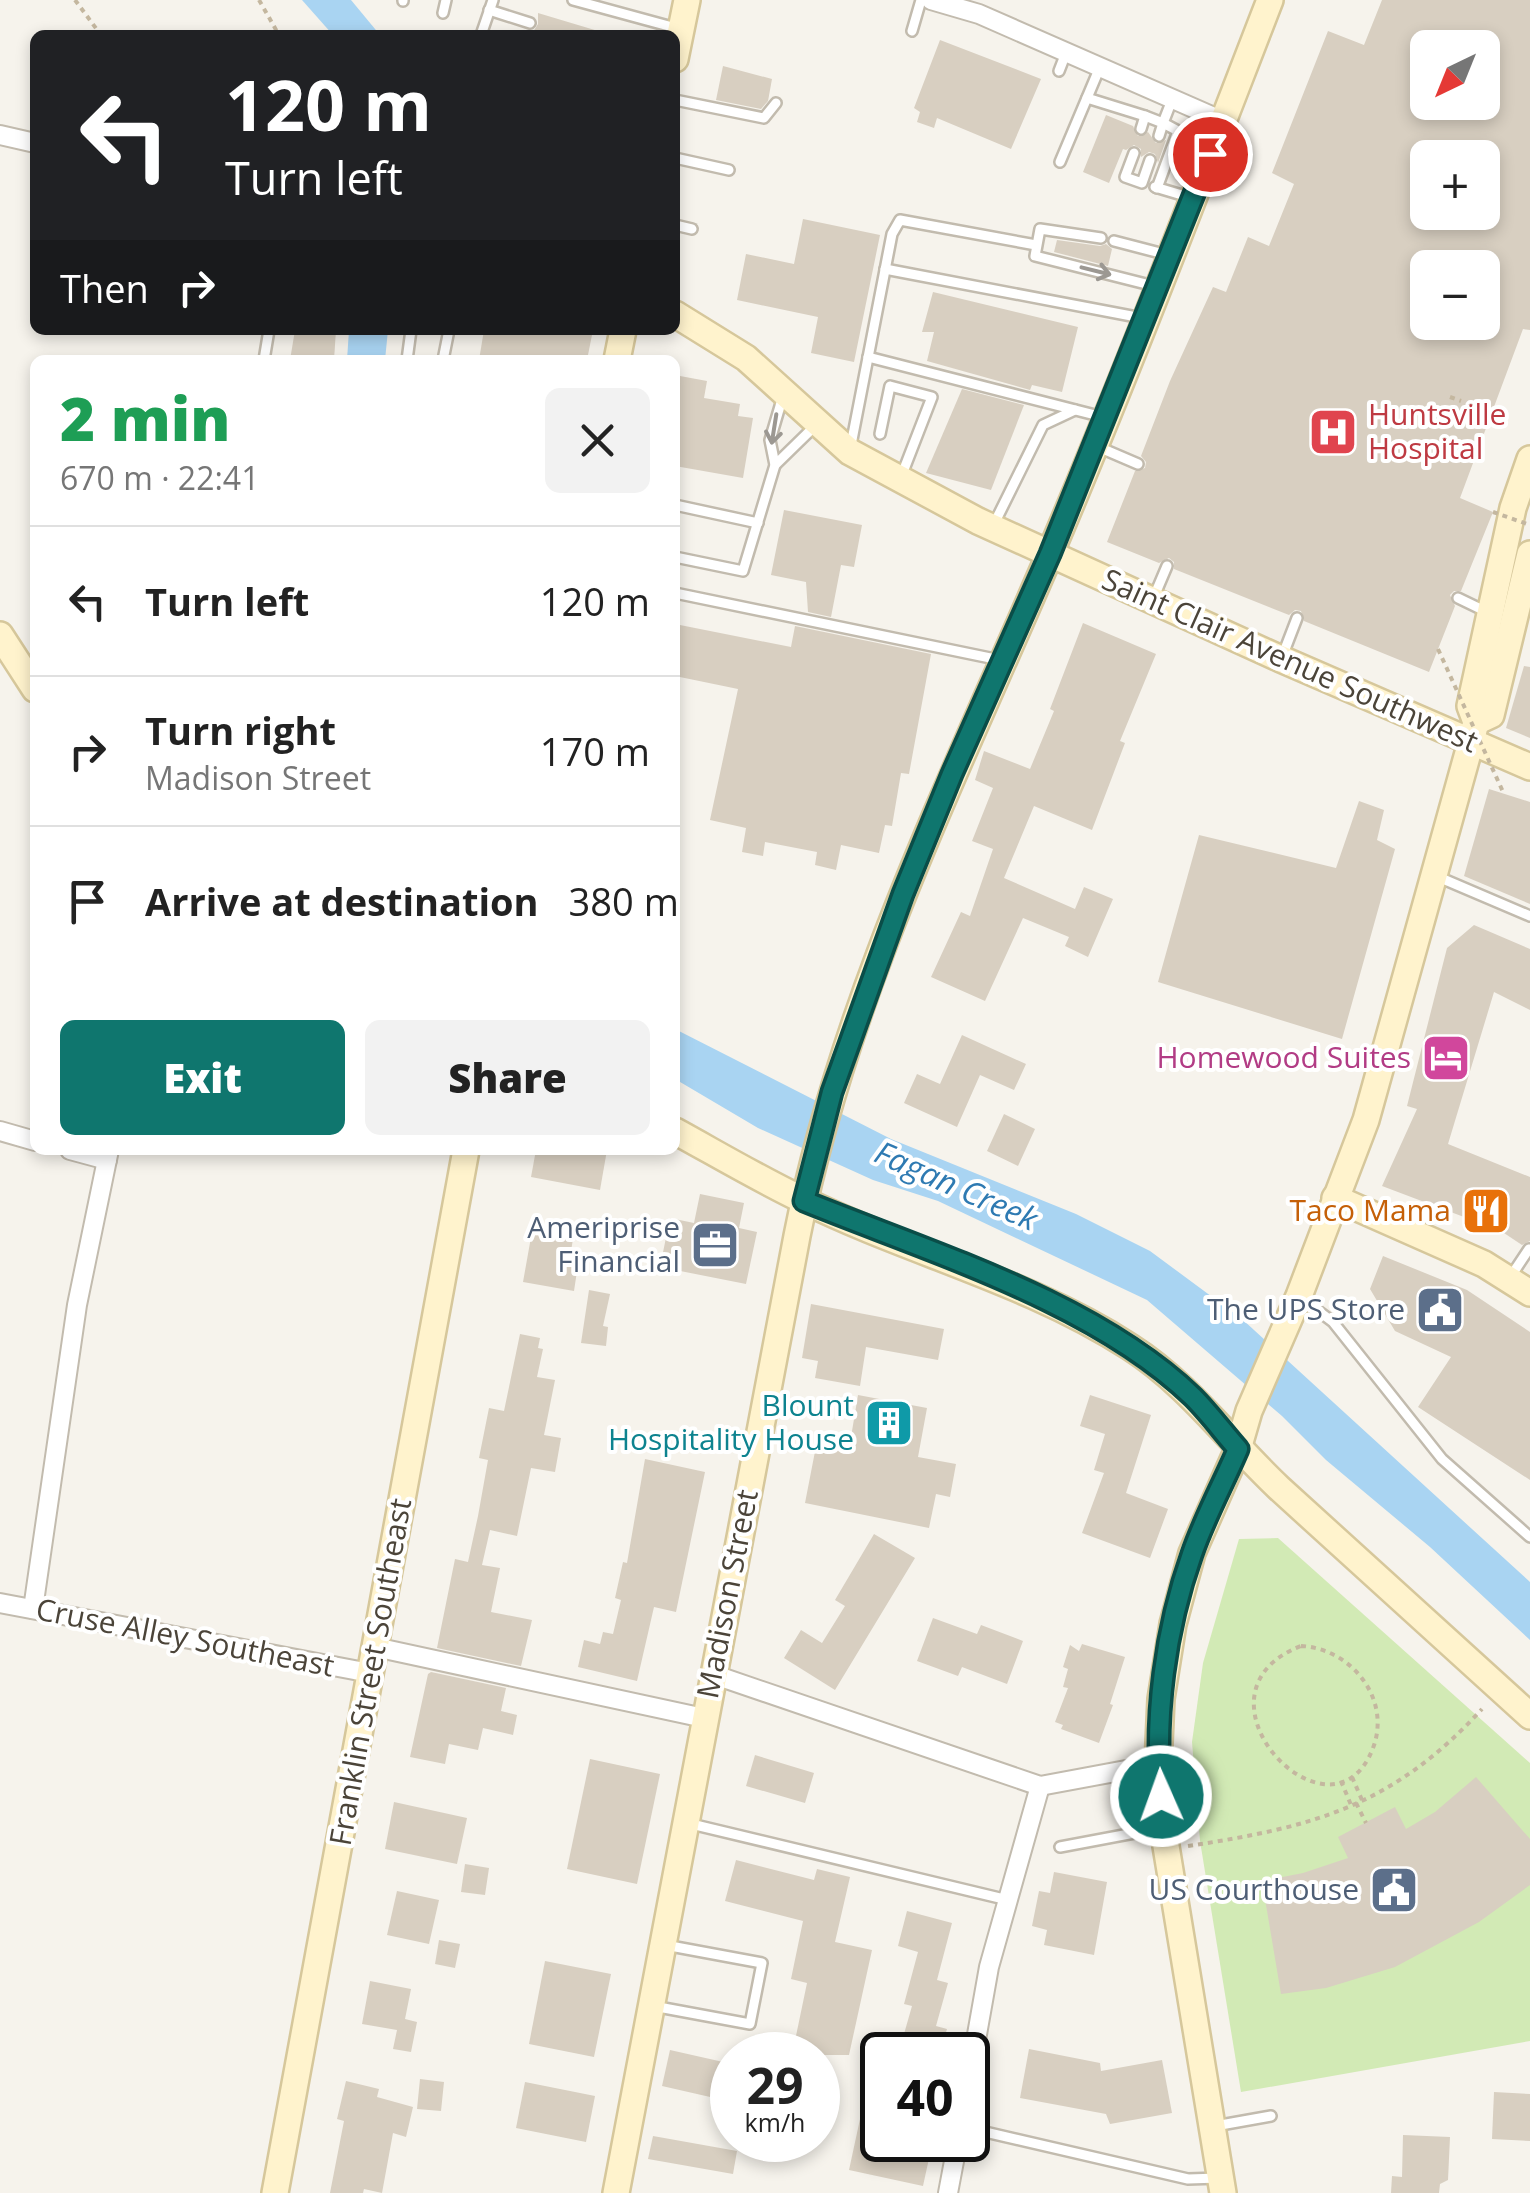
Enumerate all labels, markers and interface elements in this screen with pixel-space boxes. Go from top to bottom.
north arrow [1410,30,1500,120]
map controls [1410,30,1500,340]
text: 120 m [225,56,432,152]
icon: left [60,70,190,200]
pin [1168,112,1253,197]
icon: arrive [1183,127,1238,182]
button: + [1410,140,1500,230]
text: Turn left [225,147,403,208]
button: − [1410,250,1500,340]
icon: right [169,260,224,315]
text: Then [60,262,149,314]
one-way arrow [1079,263,1111,281]
text: 2 min [60,377,230,459]
button: close [545,388,650,493]
place label: Huntsville Hospital [1368,393,1506,468]
hospital icon: Huntsville Hospital [1307,406,1359,458]
one-way arrow [765,412,783,445]
text: 670 m · 22:41 [60,456,259,499]
street label: Saint Clair Avenue Southwest [1096,558,1485,761]
icon: left [60,574,115,629]
text: Turn left [145,575,309,627]
text: 120 m [540,575,650,627]
text: Turn right [145,704,336,756]
icon: right [60,724,115,779]
text: 170 m [540,725,650,777]
text: Madison Street [145,756,371,799]
icon: arrive [60,874,115,929]
text: Arrive at destination [145,875,539,927]
text: 380 m [569,875,679,927]
button: Exit [60,1020,345,1135]
button: Share [365,1020,650,1135]
hotel icon: Homewood Suites [1420,1032,1472,1084]
place label: Homewood Suites [1156,1036,1411,1077]
water label: Fagan Creek [868,1130,1046,1240]
restaurant icon: Taco Mama [1460,1185,1512,1237]
place label: Taco Mama [1290,1189,1451,1230]
place label: Ameriprise Financial [527,1206,680,1281]
office icon: Ameriprise Financial [689,1219,741,1271]
public building icon: The UPS Store [1414,1284,1466,1336]
place label: The UPS Store [1207,1288,1405,1329]
place label: Blount Hospitality House [608,1384,854,1459]
building icon: Blount Hospitality House [863,1397,915,1449]
street label: Madison Street [686,1486,767,1702]
street label: Franklin Street Southeast [319,1495,420,1849]
street label: Cruse Alley Southeast [33,1588,338,1686]
position arrow [1109,1744,1213,1848]
public building icon: US Courthouse [1368,1864,1420,1916]
place label: US Courthouse [1149,1868,1359,1909]
speed limit sign: 40 [860,2032,990,2162]
text: 29 [746,2051,804,2119]
text: km/h [745,2105,805,2139]

